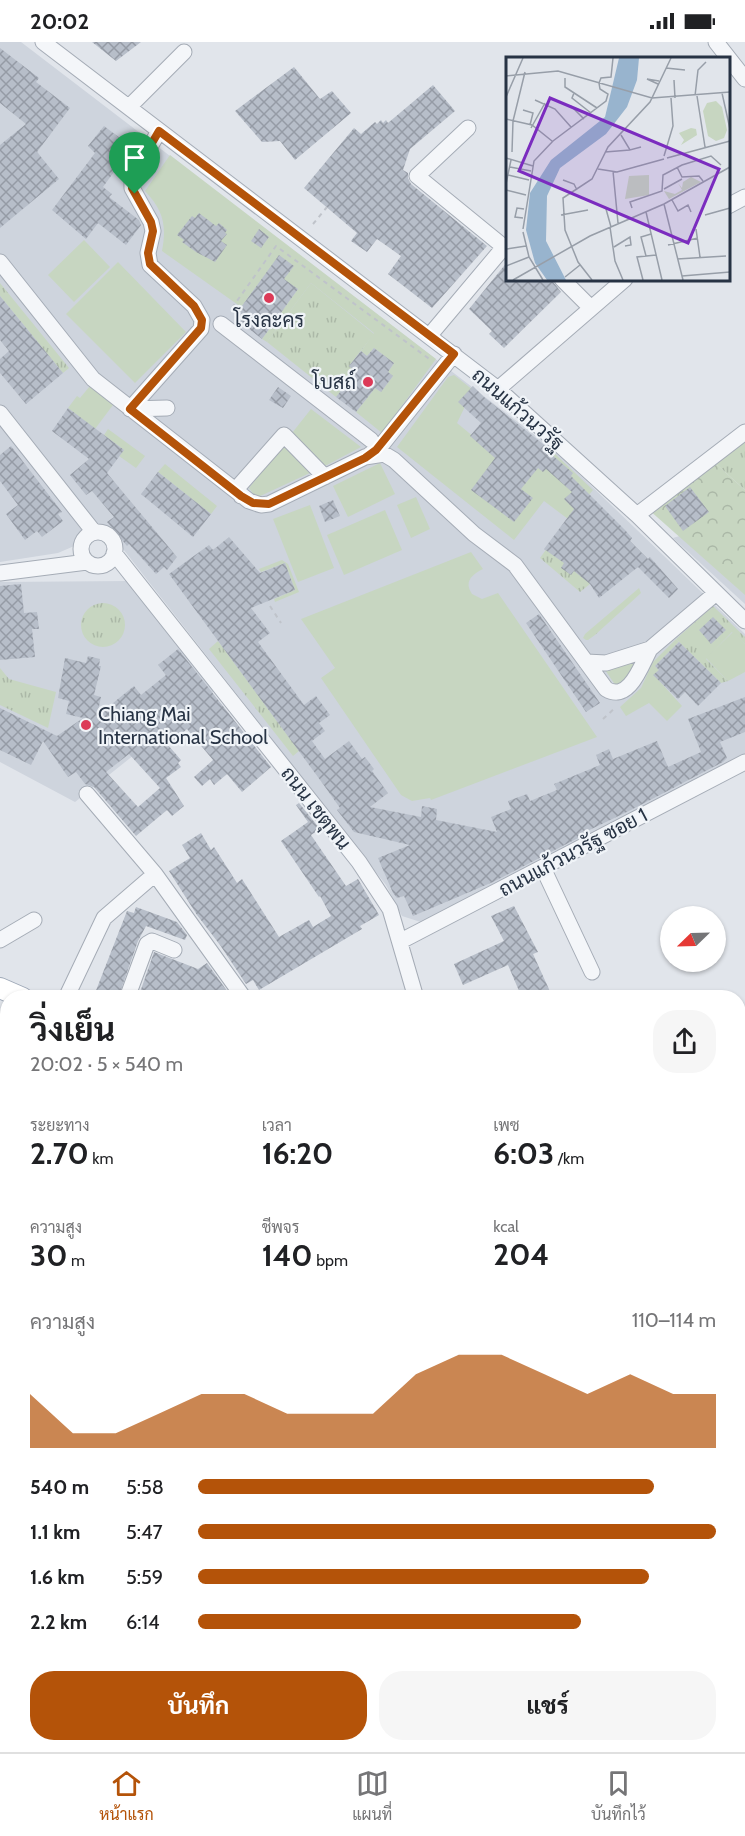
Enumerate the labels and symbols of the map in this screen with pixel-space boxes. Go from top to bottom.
inset map [506,57,730,280]
pin [109,132,160,194]
marker: โรงละคร [262,291,276,305]
place label: โรงละคร [233,307,304,332]
street label: ถนนแก้วนวรัฐ [466,363,569,456]
place label: โบสถ์ [311,368,356,394]
marker: โบสถ์ [361,375,375,389]
place label: Chiang Mai International School [98,702,268,749]
marker: Chiang Mai International School [79,718,93,732]
street label: ถนน เชตุพน [274,762,356,856]
street label: ถนนแก้วนวรัฐ ซอย 1 [495,803,652,902]
north arrow [660,906,726,972]

